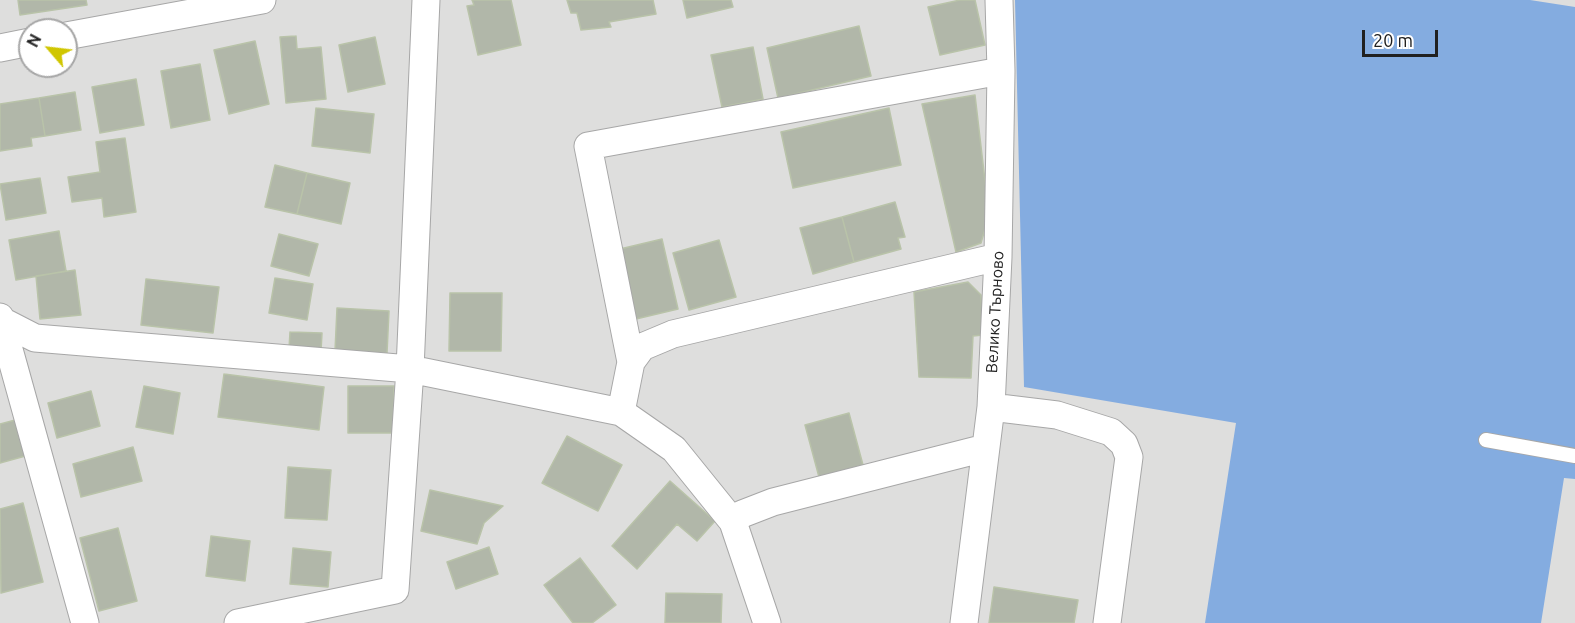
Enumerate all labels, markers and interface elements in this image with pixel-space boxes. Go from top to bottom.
north arrow [18,18,78,78]
scale bar [1365,18,1442,56]
text: 20 m [1373,30,1413,50]
text: N [23,31,45,50]
street label: Велико Търново [982,250,1008,374]

